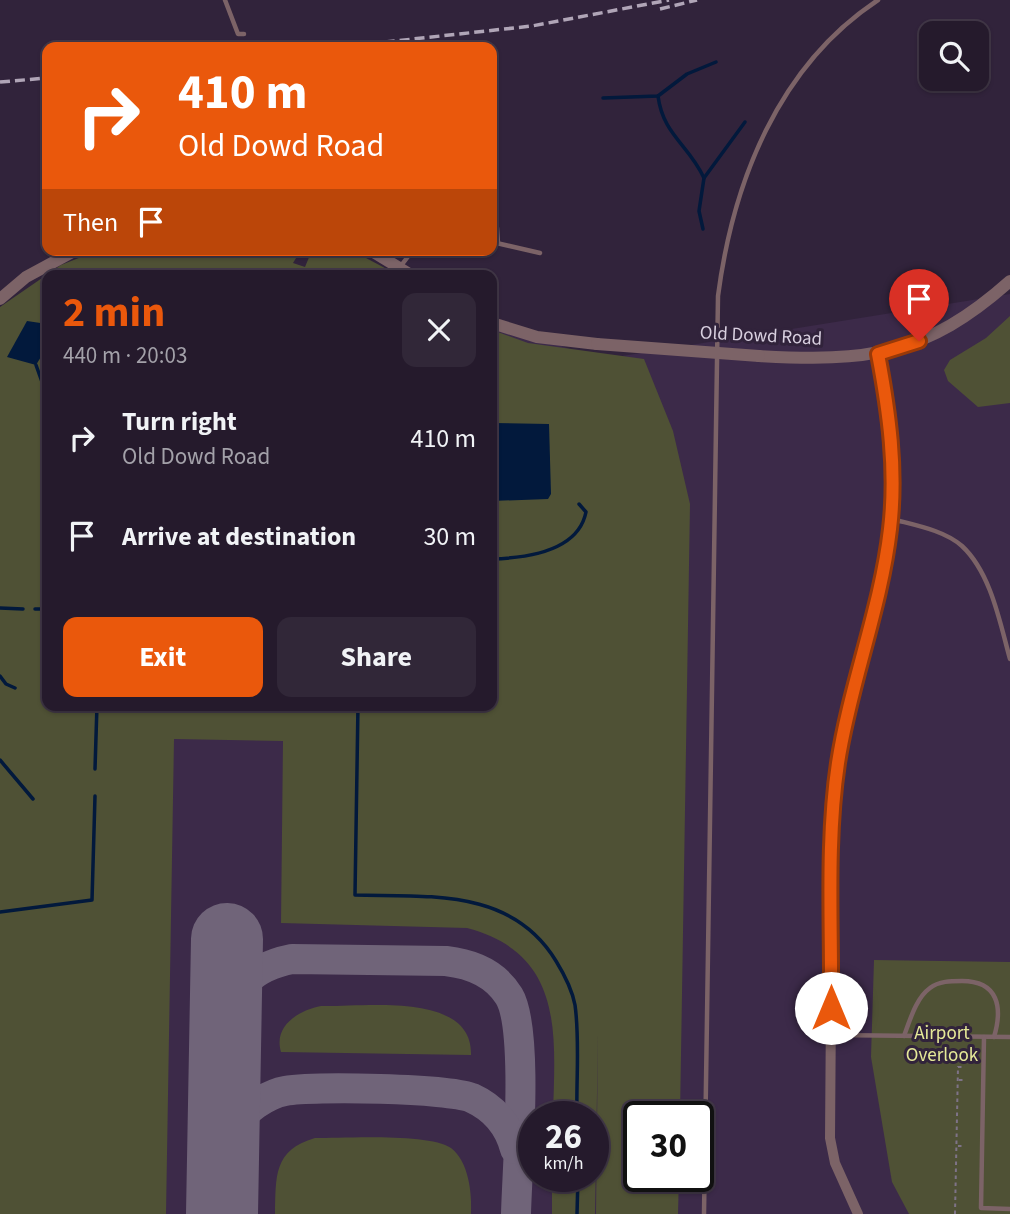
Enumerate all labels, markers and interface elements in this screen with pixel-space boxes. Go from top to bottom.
map controls [919,21,989,91]
button: search [919,21,989,91]
text: 410 m [178,58,307,128]
icon: right [63,70,154,161]
text: Old Dowd Road [178,123,384,169]
icon: arrive [132,203,170,241]
text: Then [63,204,118,241]
pin [889,269,949,341]
icon: arrive [900,280,938,318]
text: 2 min [63,283,165,343]
button: close [402,293,476,367]
street label: Old Dowd Road [699,319,823,353]
text: 440 m · 20:03 [63,339,187,372]
text: Turn right [122,403,237,440]
icon: right [63,419,101,457]
text: 410 m [410,420,476,457]
text: Old Dowd Road [122,440,270,473]
icon: arrive [63,517,101,555]
text: Arrive at destination [122,518,356,555]
text: 30 m [423,518,476,555]
button: Exit [63,617,263,697]
button: Share [277,617,476,697]
position arrow [794,971,868,1045]
park label: Airport Overlook [906,1020,979,1069]
speed limit sign: 30 [623,1101,714,1192]
text: 26 [545,1112,582,1162]
text: km/h [544,1151,583,1176]

